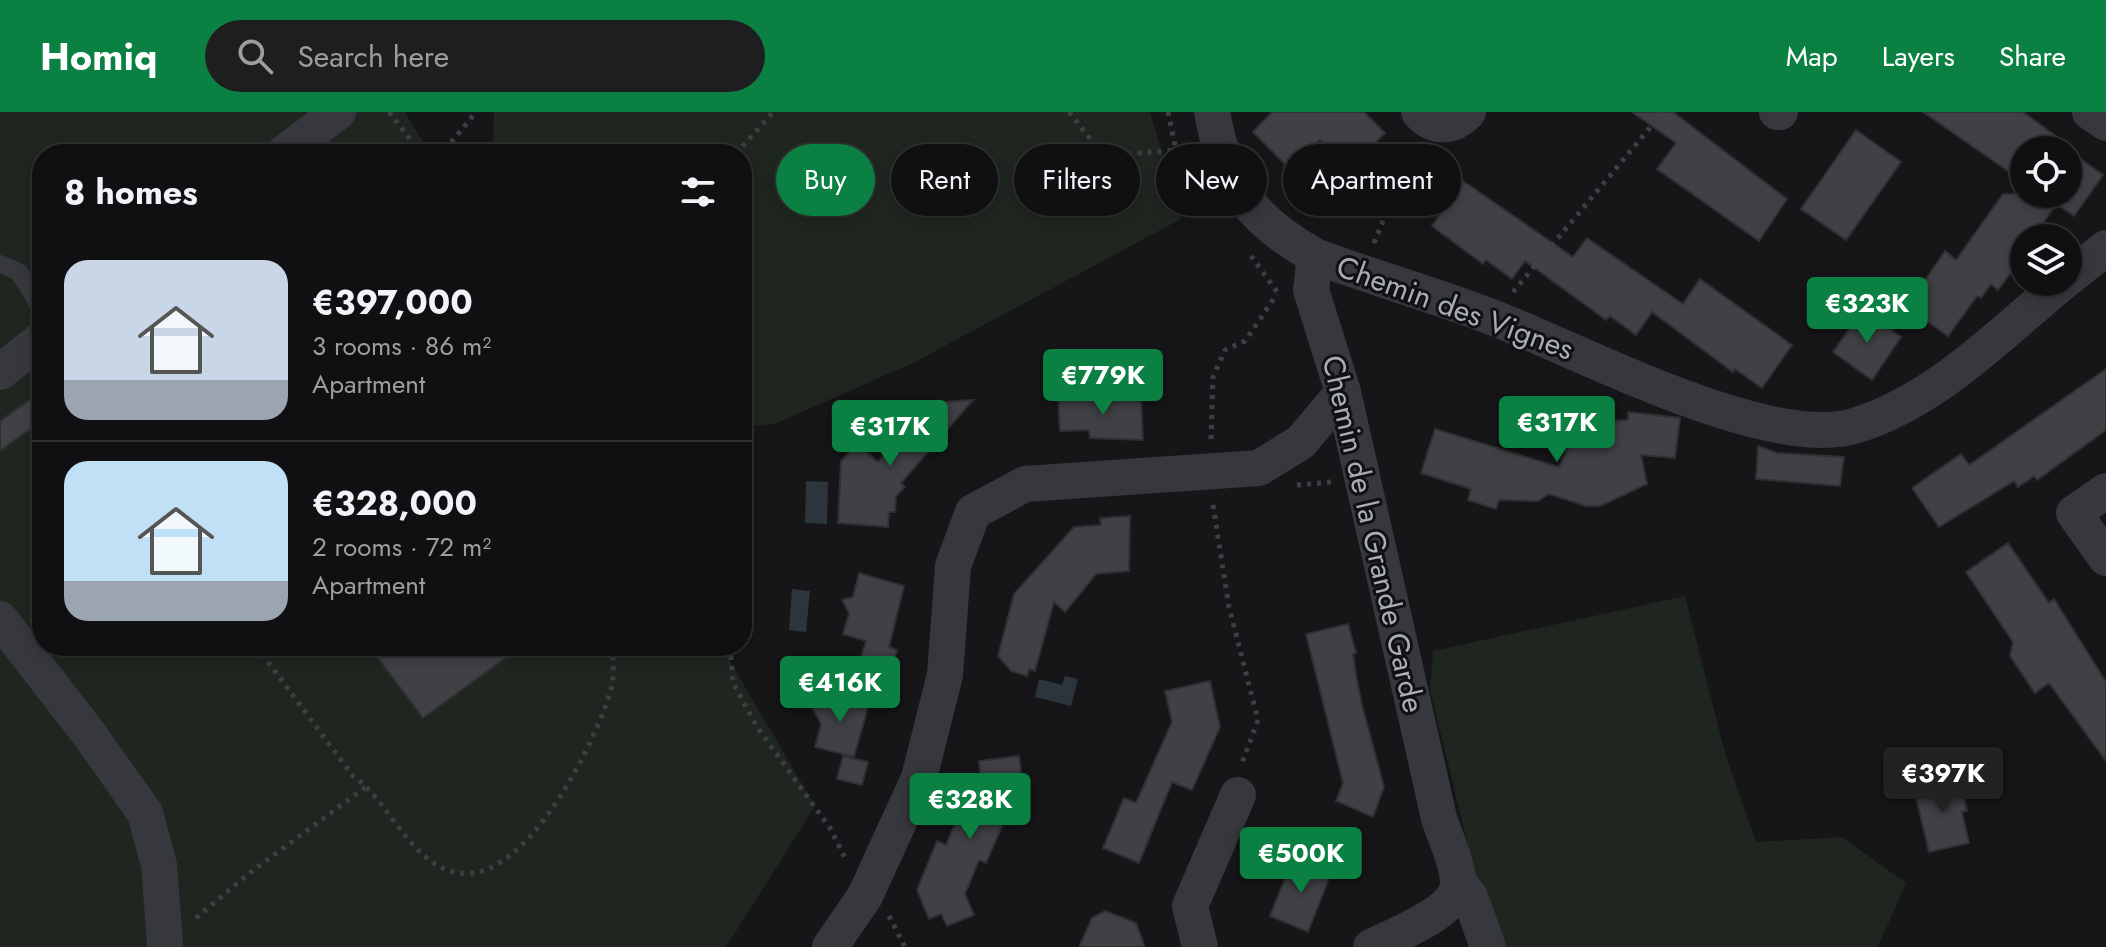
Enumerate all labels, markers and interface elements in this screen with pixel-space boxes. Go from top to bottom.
search box [205,20,765,92]
text: Homiq [40,29,157,84]
icon: search [233,34,277,78]
text: Search here [297,35,449,78]
text: Map [1786,36,1838,77]
text: Layers [1882,36,1955,77]
text: Share [1999,36,2066,77]
map controls [2010,136,2082,296]
button: locate [2010,136,2082,208]
chip: Buy [776,144,875,216]
chip: Rent [891,144,998,216]
chip: Filters [1014,144,1140,216]
chip: New [1156,144,1267,216]
chip: Apartment [1283,144,1461,216]
text: 8 homes [64,168,198,217]
icon: filters [676,170,720,214]
button: layers [2010,224,2082,296]
street label: Chemin des Vignes [1331,245,1580,370]
pin: €323K [1811,277,1923,345]
text: €397,000 [312,278,473,327]
text: €323K [1825,284,1909,322]
icon: home [128,292,224,388]
text: 3 rooms · 86 m² [312,327,491,365]
pin: €779K [1047,349,1159,417]
street label: Chemin de la Grande Garde [1311,351,1436,717]
text: €779K [1061,356,1145,394]
text: Apartment [312,365,425,403]
pin: €317K [1501,396,1613,464]
pin: €317K [834,400,946,468]
text: €317K [1517,403,1597,441]
text: €317K [850,407,930,445]
text: €328,000 [312,479,477,528]
icon: home [128,493,224,589]
text: 2 rooms · 72 m² [312,528,491,566]
text: Apartment [312,566,425,604]
pin: €416K [784,656,896,724]
text: €416K [798,663,882,701]
pin: €397K [1887,747,1999,815]
text: €397K [1901,754,1985,792]
pin: €328K [914,773,1026,841]
text: €328K [928,780,1012,818]
pin: €500K [1245,827,1357,895]
text: €500K [1258,834,1344,872]

